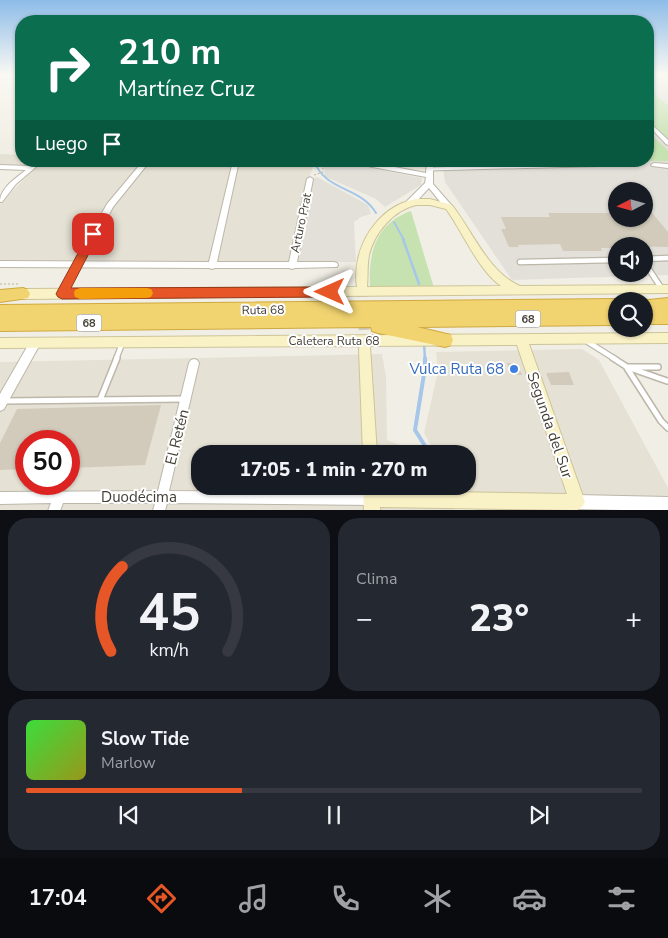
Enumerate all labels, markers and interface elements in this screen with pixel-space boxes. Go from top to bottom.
text: 210 m [118,29,221,76]
icon: right [35,35,100,100]
text: Martínez Cruz [118,74,255,104]
icon: arrive [98,130,126,158]
text: Luego [35,131,88,157]
north arrow [608,182,652,228]
map controls [608,182,653,337]
street label: Arturo Prat [287,191,315,254]
pin [72,213,114,255]
icon: arrive [79,220,107,248]
button: sound [608,237,653,282]
position arrow [303,265,355,317]
button: search [608,292,653,337]
street label: Ruta 68 [241,302,285,318]
road number: 68 [516,310,540,328]
road number: 68 [76,314,102,332]
street label: Caletera Ruta 68 [288,333,380,349]
place label: Vulca Ruta 68 [408,359,504,379]
marker: Vulca Ruta 68 [508,363,520,375]
street label: Segunda del Sur [522,369,578,482]
street label: El Retén [160,407,194,467]
speed limit sign: 50 [15,430,80,495]
text: 17:05 · 1 min · 270 m [240,457,427,483]
street label: Duodécima [101,487,177,507]
text: Clima [356,568,397,590]
text: 45 [138,577,200,648]
text: 23° [469,593,529,644]
text: − [356,600,373,638]
text: + [625,600,642,638]
text: km/h [149,638,189,662]
text: Slow Tide [101,726,189,752]
text: Marlow [101,752,156,774]
icon: previous [115,801,143,829]
icon: pause [320,801,348,829]
icon: next [525,801,553,829]
icon: directions [144,881,179,916]
icon: music [236,881,271,916]
icon: phone [328,881,363,916]
icon: climate [420,881,455,916]
icon: car [512,881,547,916]
icon: filters [604,881,639,916]
text: 17:04 [29,883,87,913]

